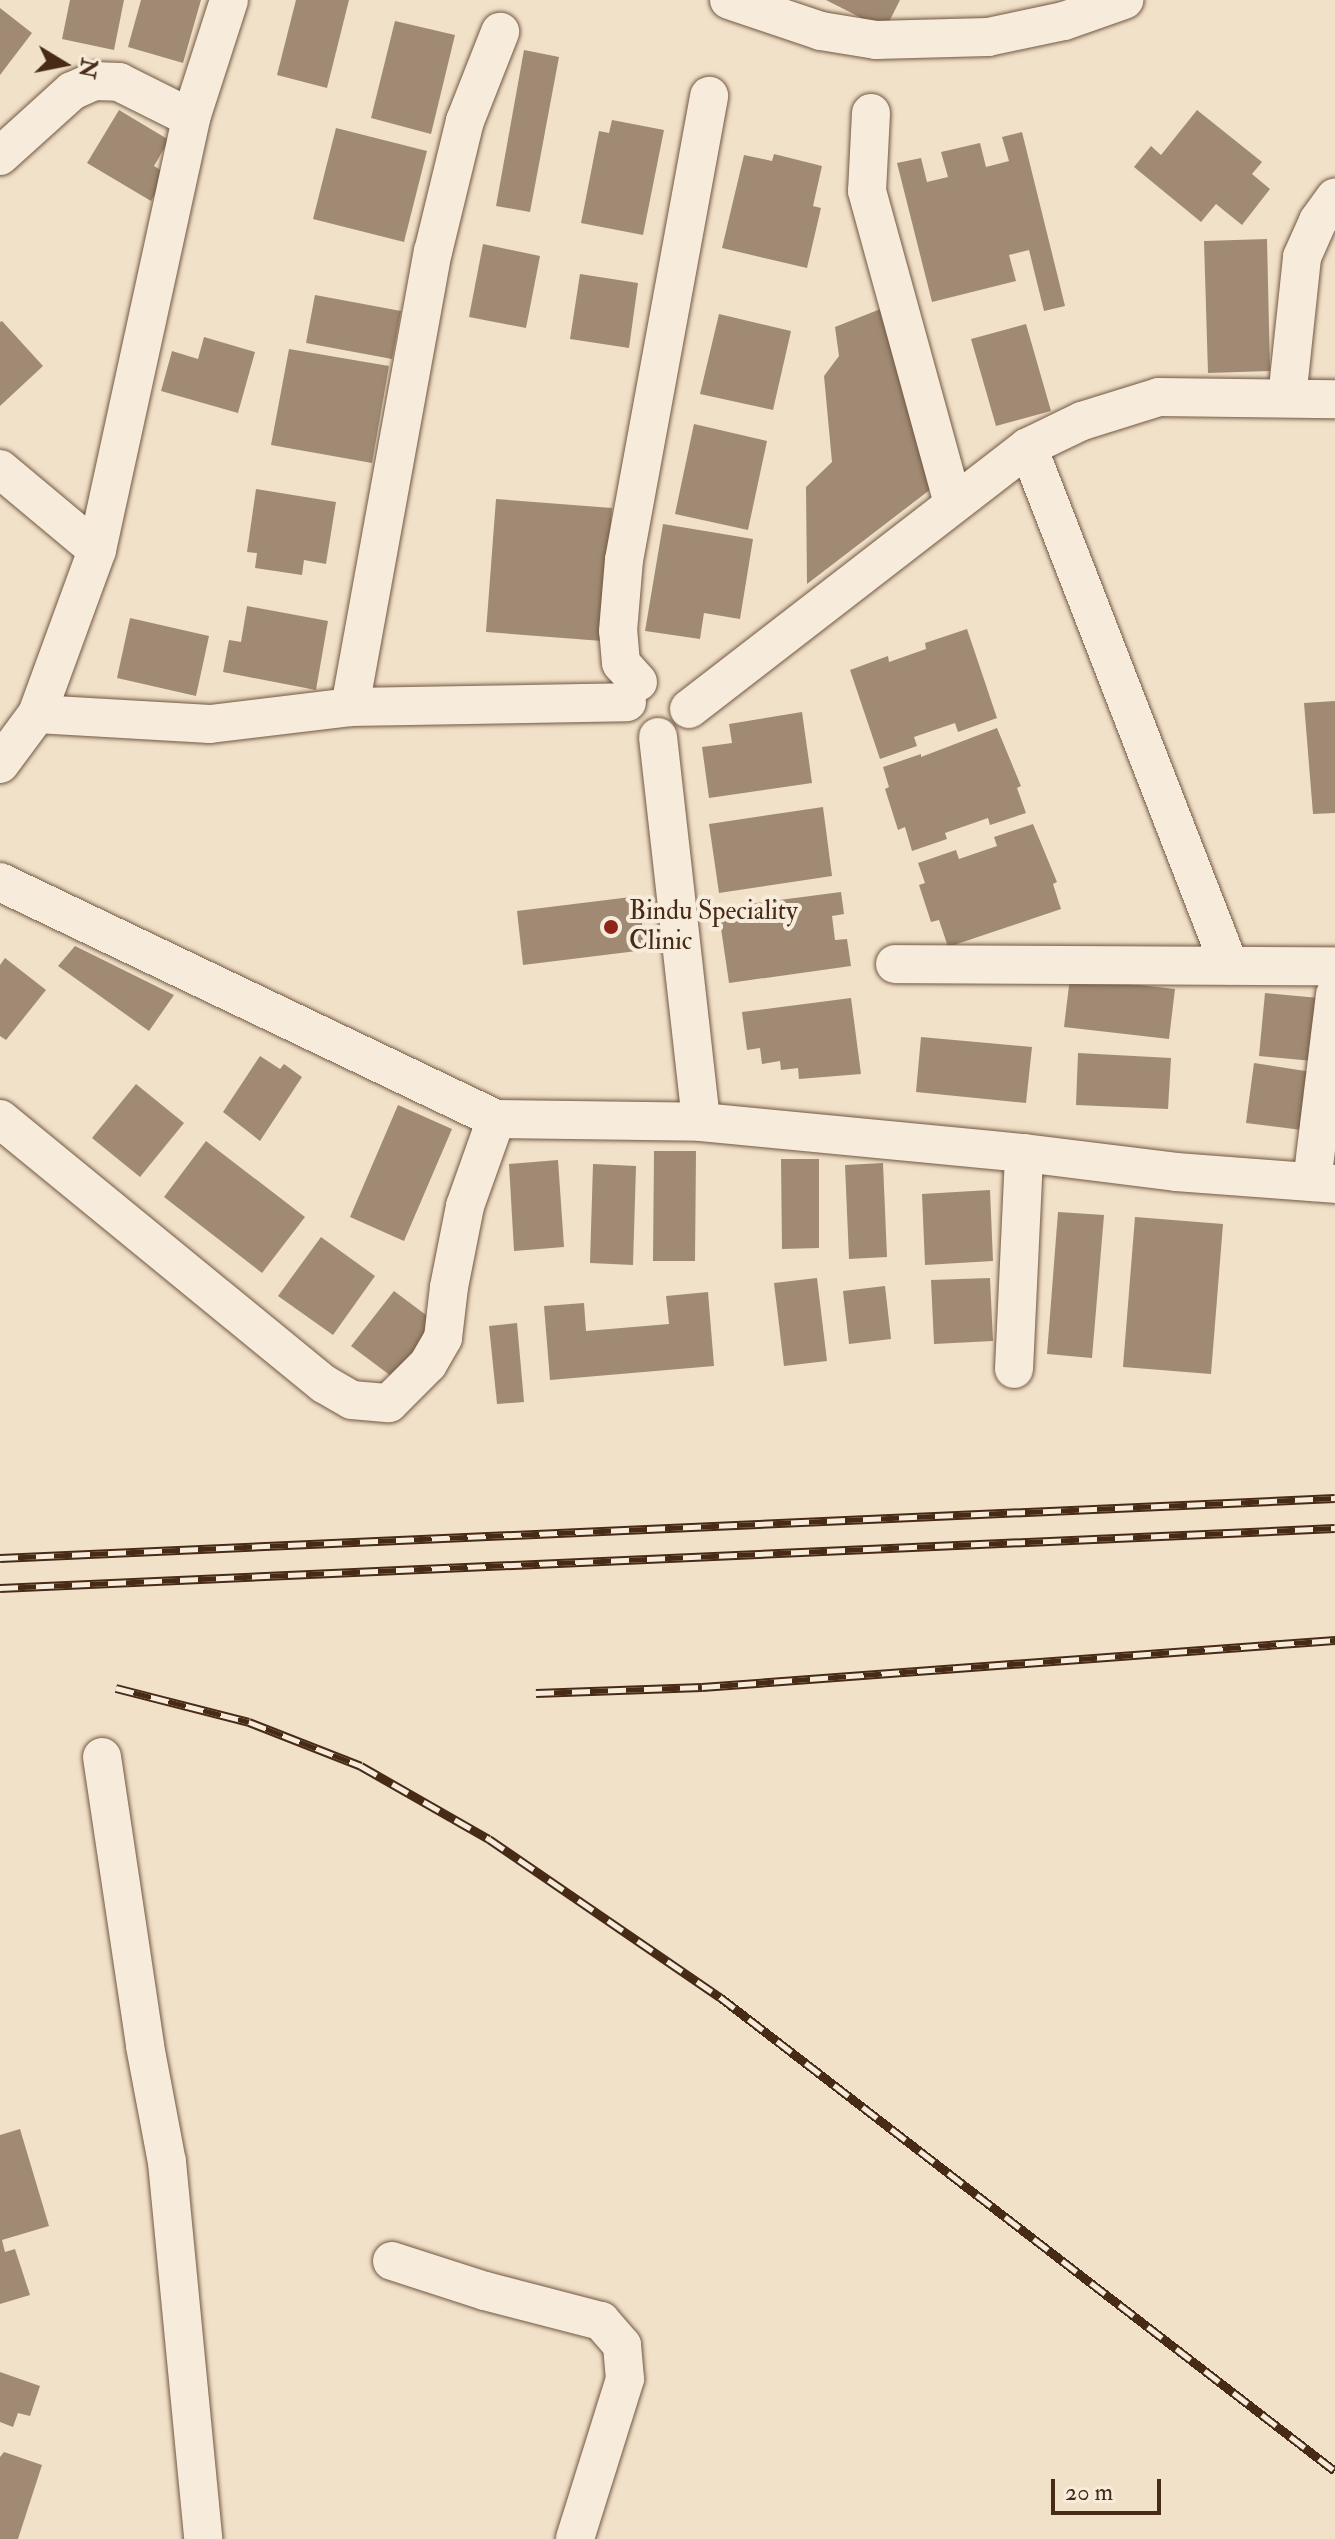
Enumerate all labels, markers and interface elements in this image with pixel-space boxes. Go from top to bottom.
north arrow [24,24,104,104]
text: N [72,56,103,80]
place label: Bindu Speciality Clinic [629,896,798,958]
marker: Bindu Speciality Clinic [600,916,622,938]
scale bar [1055,2463,1165,2513]
text: 20 m [1065,2477,1113,2508]

